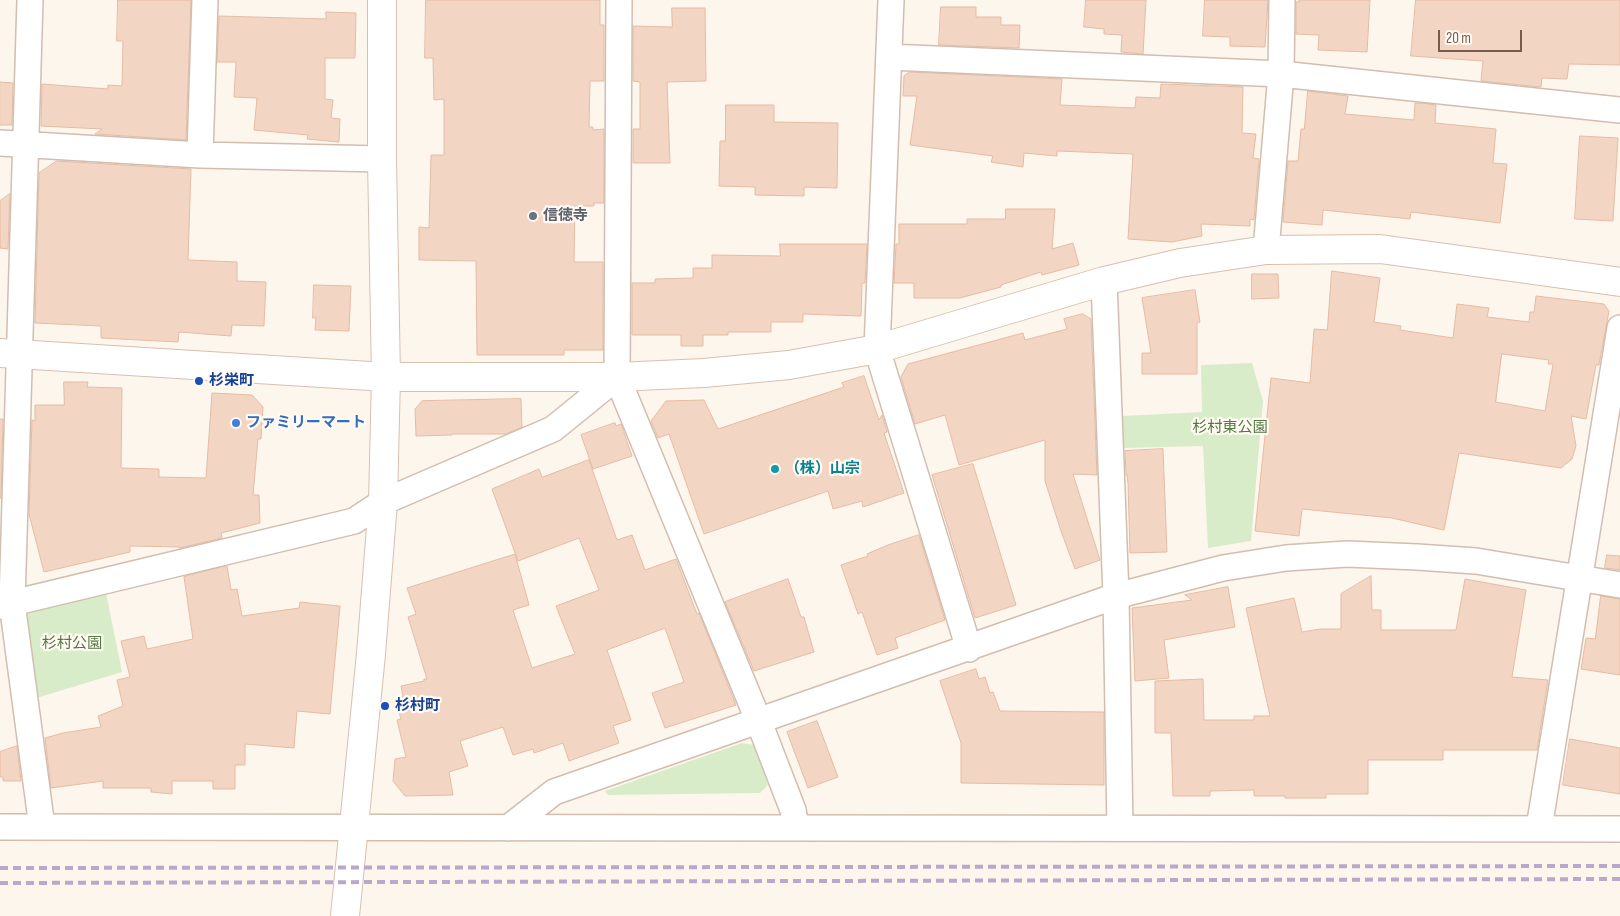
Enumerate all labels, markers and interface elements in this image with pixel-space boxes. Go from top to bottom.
scale bar [1440,20,1524,52]
text: 20 m [1446,29,1471,48]
place label: 信徳寺 [543,207,588,225]
marker: 信徳寺 [527,210,539,222]
place label: 杉栄町 [209,372,254,390]
marker: 杉栄町 [193,375,205,387]
place label: ファミリーマート [246,414,366,432]
marker: ファミリーマート [230,417,242,429]
park label: 杉村東公園 [1193,419,1267,437]
place label: （株）山宗 [785,460,860,478]
marker: （株）山宗 [769,463,781,475]
park label: 杉村公園 [42,635,102,653]
place label: 杉村町 [395,697,440,715]
marker: 杉村町 [379,700,391,712]

